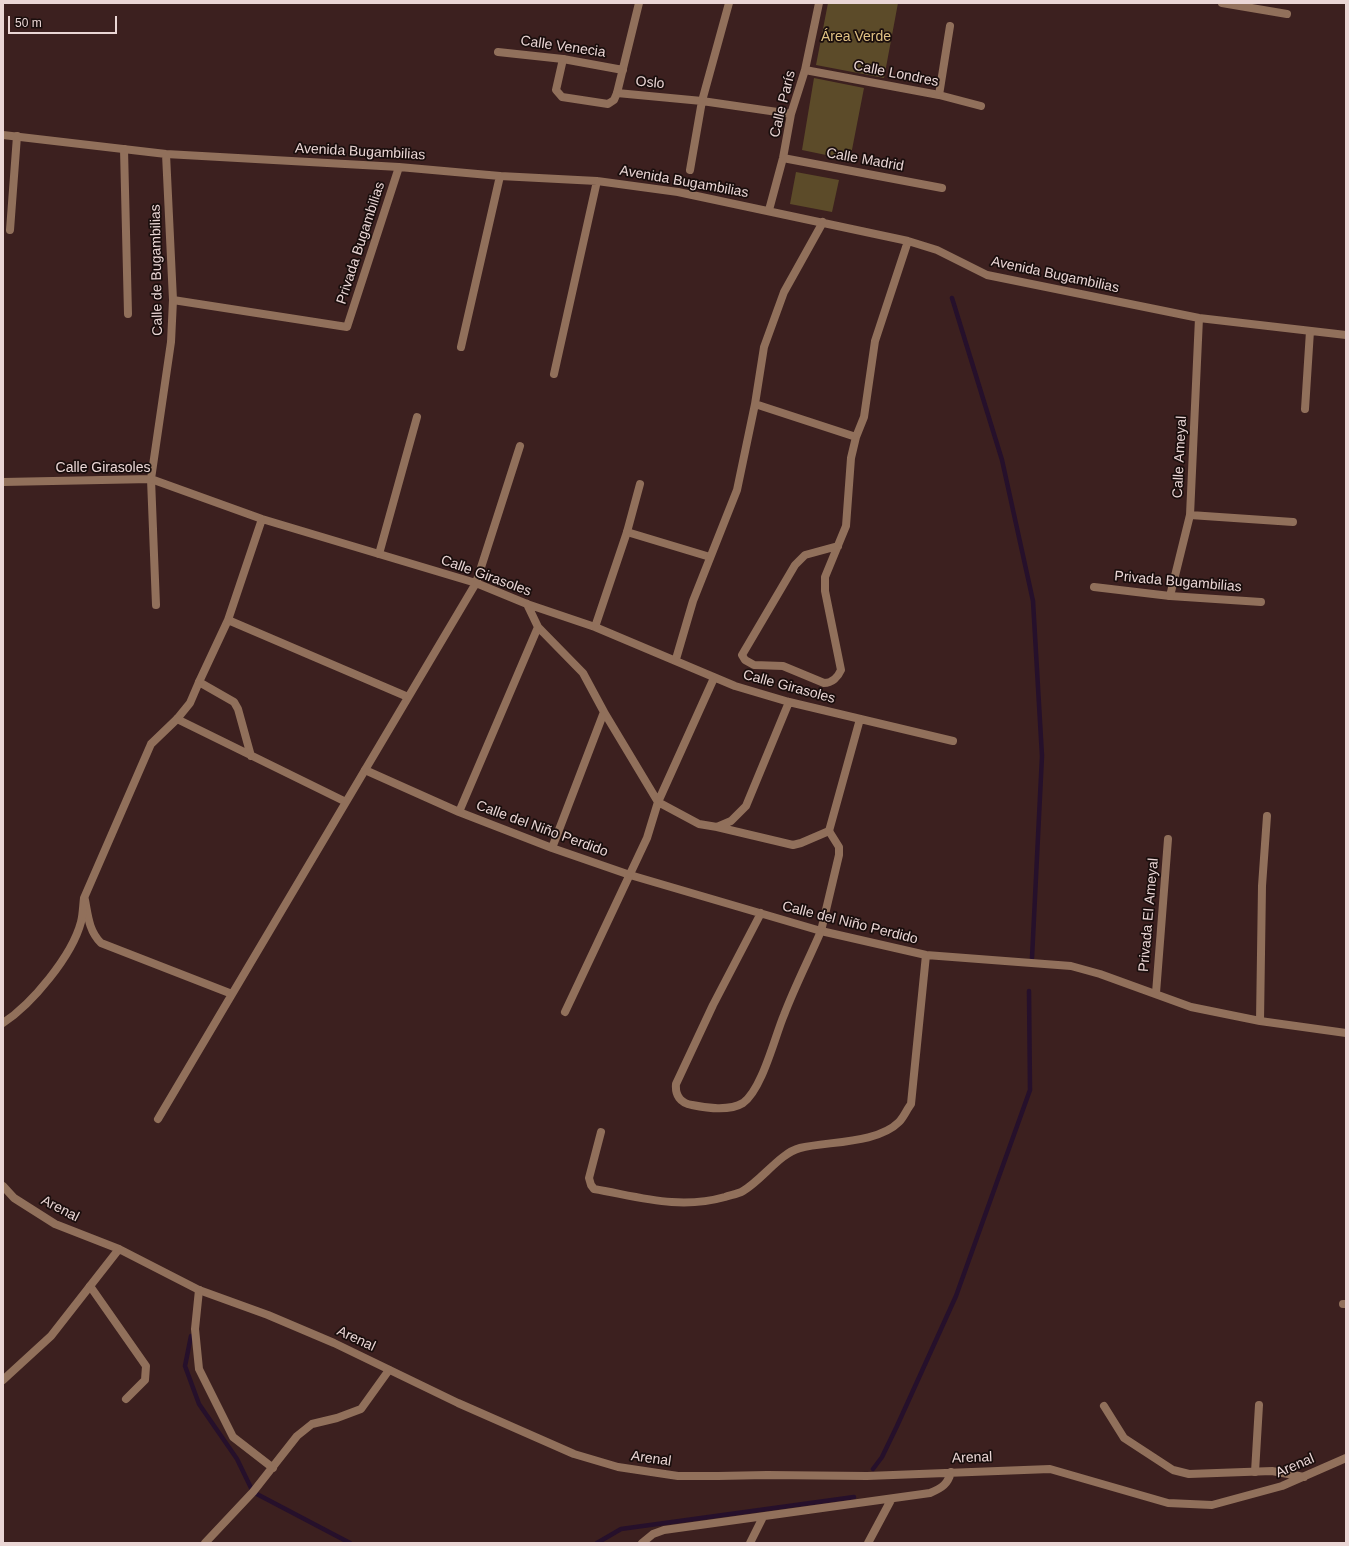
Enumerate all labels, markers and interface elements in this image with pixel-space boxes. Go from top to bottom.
scale bar [10,8,119,34]
text: 50 m [15,16,42,30]
park label: Área Verde [821,29,891,45]
street label: Calle Venecia [519,33,607,61]
street label: Calle Londres [852,58,940,90]
street label: Calle París [767,69,799,139]
street label: Oslo [635,73,665,93]
street label: Avenida Bugambilias [294,140,426,164]
street label: Calle Madrid [825,145,905,175]
street label: Avenida Bugambilias [618,162,750,202]
street label: Privada Bugambilias [333,180,389,306]
street label: Calle de Bugambilias [147,204,167,336]
street label: Avenida Bugambilias [989,253,1121,297]
street label: Calle Ameyal [1169,415,1191,499]
street label: Calle Girasoles [56,460,150,476]
street label: Calle Girasoles [439,552,533,600]
street label: Privada Bugambilias [1114,568,1242,596]
street label: Calle Girasoles [741,667,837,707]
street label: Calle del Niño Perdido [474,797,610,861]
street label: Privada El Ameyal [1136,857,1162,973]
street label: Calle del Niño Perdido [780,898,920,948]
street label: Arenal [38,1192,82,1226]
street label: Arenal [334,1323,378,1355]
street label: Arenal [630,1448,672,1470]
street label: Arenal [951,1449,993,1467]
street label: Arenal [1273,1450,1317,1482]

